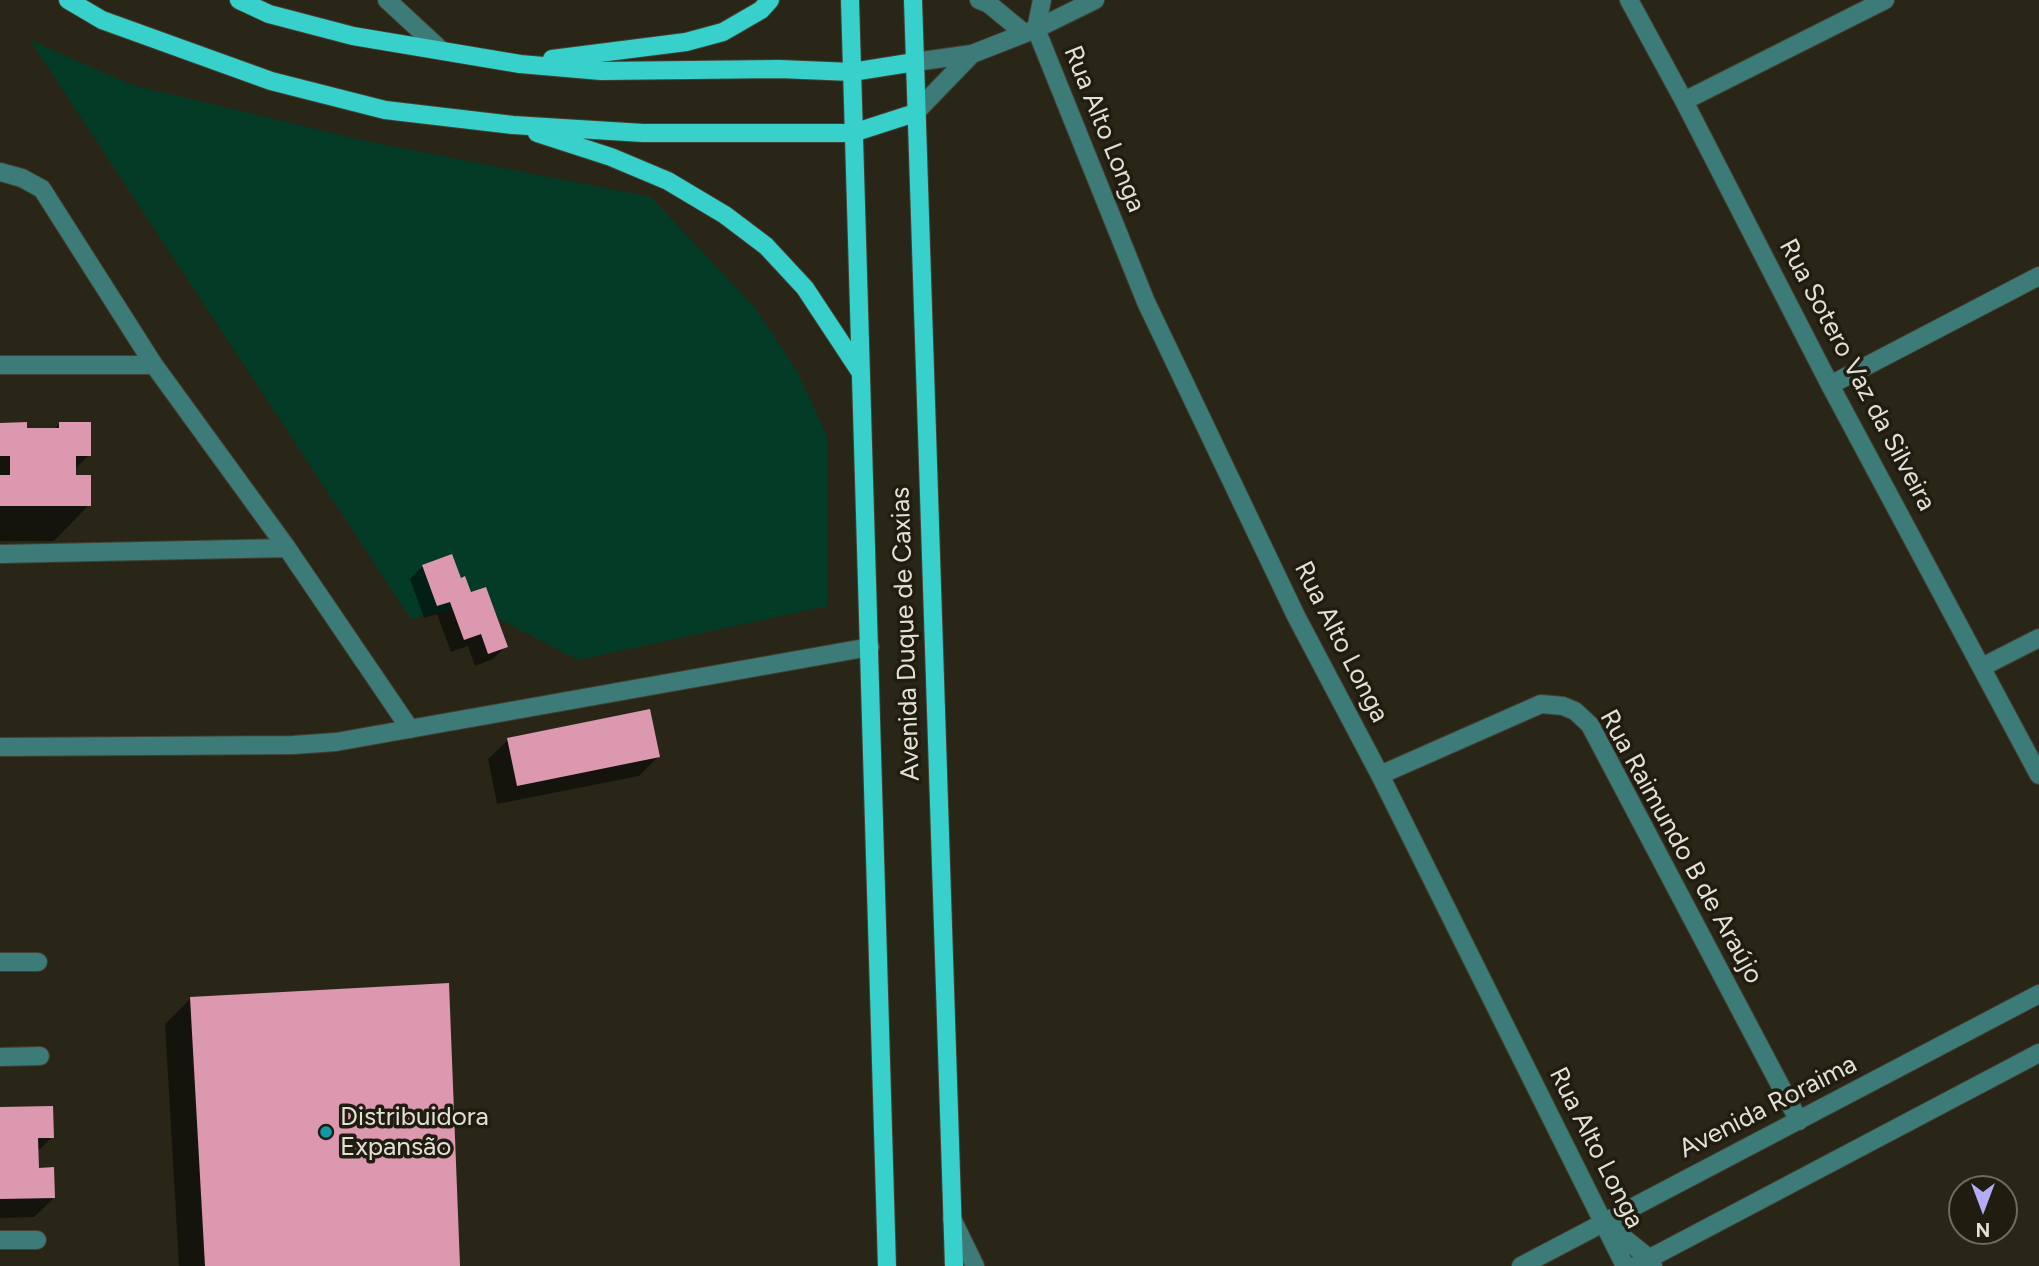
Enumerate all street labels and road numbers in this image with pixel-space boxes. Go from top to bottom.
street label: Rua Alto Longa [1056,41,1152,217]
street label: Rua Sotero Vaz da Silveira [1772,234,1942,516]
street label: Avenida Duque de Caxias [885,486,927,782]
street label: Rua Alto Longa [1287,556,1395,728]
street label: Rua Raimundo B de Araújo [1593,705,1769,989]
street label: Avenida Roraima [1674,1049,1862,1165]
street label: Rua Alto Longa [1542,1062,1650,1234]

